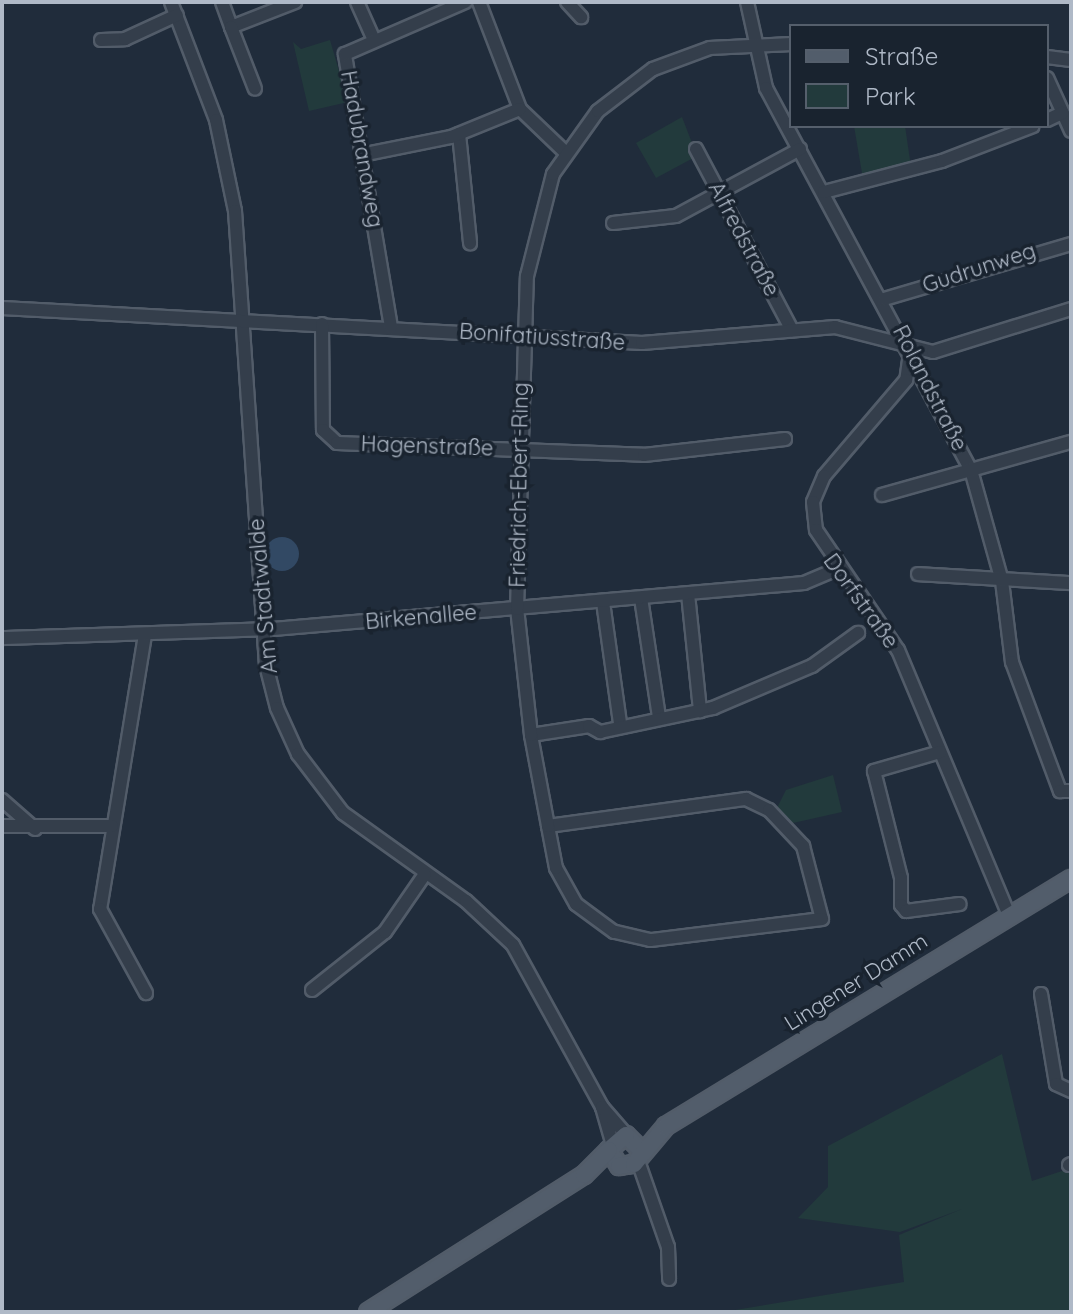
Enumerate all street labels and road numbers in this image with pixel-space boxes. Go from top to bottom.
street label: Hadubrandweg [335,68,389,230]
street label: Alfredstraße [703,177,785,301]
street label: Gudrunweg [919,237,1039,299]
street label: Bonifatiusstraße [458,318,626,356]
street label: Rolandstraße [887,321,973,455]
street label: Friedrich-Ebert-Ring [504,382,534,588]
street label: Hagenstraße [360,430,494,462]
street label: Am Stadtwalde [243,517,283,675]
street label: Dorfstraße [818,548,904,654]
street label: Birkenallee [364,599,478,635]
street label: Lingener Damm [780,927,932,1037]

